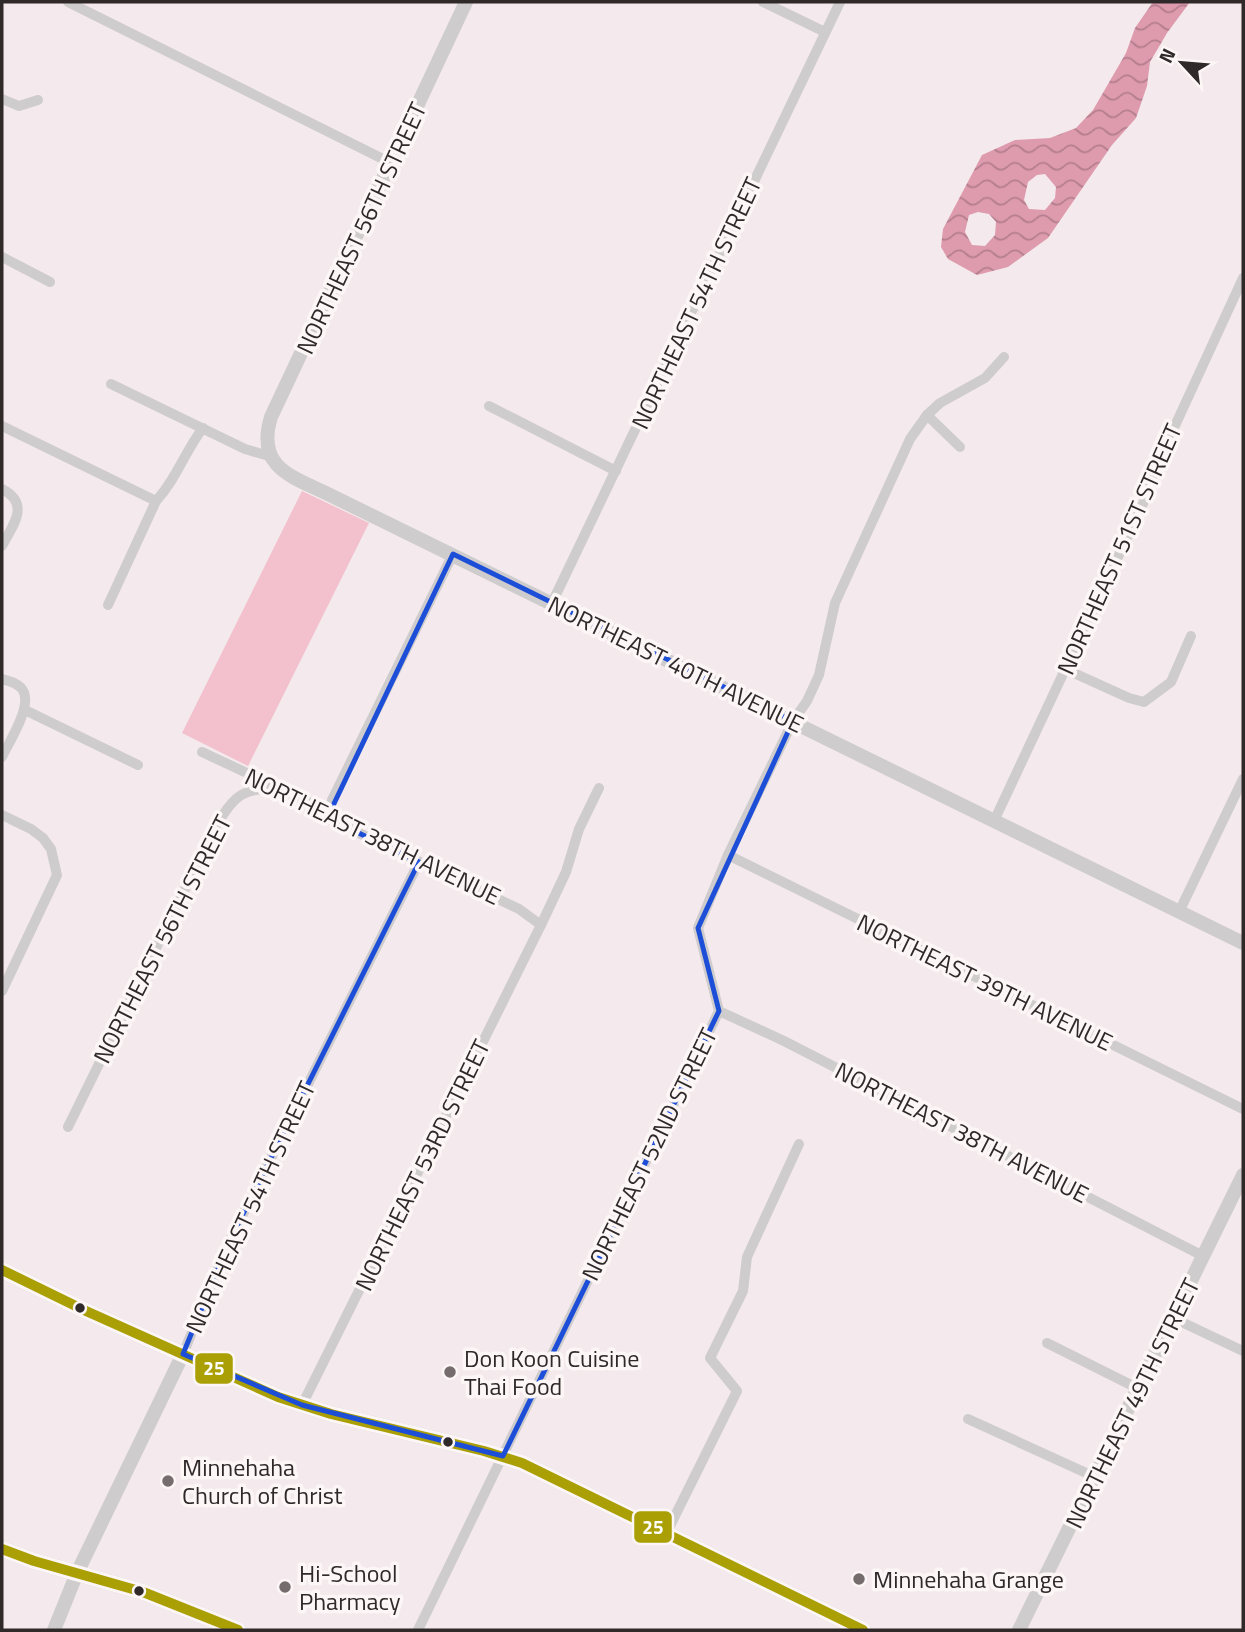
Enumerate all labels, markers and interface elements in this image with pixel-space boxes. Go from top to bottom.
north arrow [1147,28,1217,98]
text: N [1150,43,1182,68]
street label: NORTHEAST 56TH STREET [287,96,435,360]
street label: NORTHEAST 54TH STREET [622,171,770,435]
street label: NORTHEAST 51ST STREET [1047,417,1191,680]
street label: NORTHEAST 40TH AVENUE [542,586,810,742]
street label: NORTHEAST 38TH AVENUE [239,758,507,914]
street label: NORTHEAST 56TH STREET [84,808,240,1069]
street label: NORTHEAST 39TH AVENUE [851,904,1119,1060]
street label: NORTHEAST 52ND STREET [572,1021,726,1286]
street label: NORTHEAST 53RD STREET [345,1033,499,1297]
street label: NORTHEAST 38TH AVENUE [829,1052,1095,1212]
street label: NORTHEAST 54TH STREET [176,1075,324,1339]
street label: NORTHEAST 49TH STREET [1056,1271,1208,1534]
unlabelled marker [73,1301,87,1315]
place label: Don Koon Cuisine Thai Food [464,1340,639,1404]
line badge: 25 [194,1352,234,1385]
text: 25 [203,1353,225,1382]
marker: Don Koon Cuisine Thai Food [442,1364,458,1380]
unlabelled marker [441,1435,455,1449]
place label: Minnehaha Church of Christ [182,1449,343,1513]
marker: Minnehaha Church of Christ [160,1473,176,1489]
line badge: 25 [633,1510,673,1544]
text: 25 [642,1512,664,1541]
place label: Hi-School Pharmacy [299,1555,401,1619]
place label: Minnehaha Grange [873,1561,1064,1597]
marker: Minnehaha Grange [851,1571,867,1587]
marker: Hi-School Pharmacy [277,1579,293,1595]
unlabelled marker [132,1584,146,1598]

